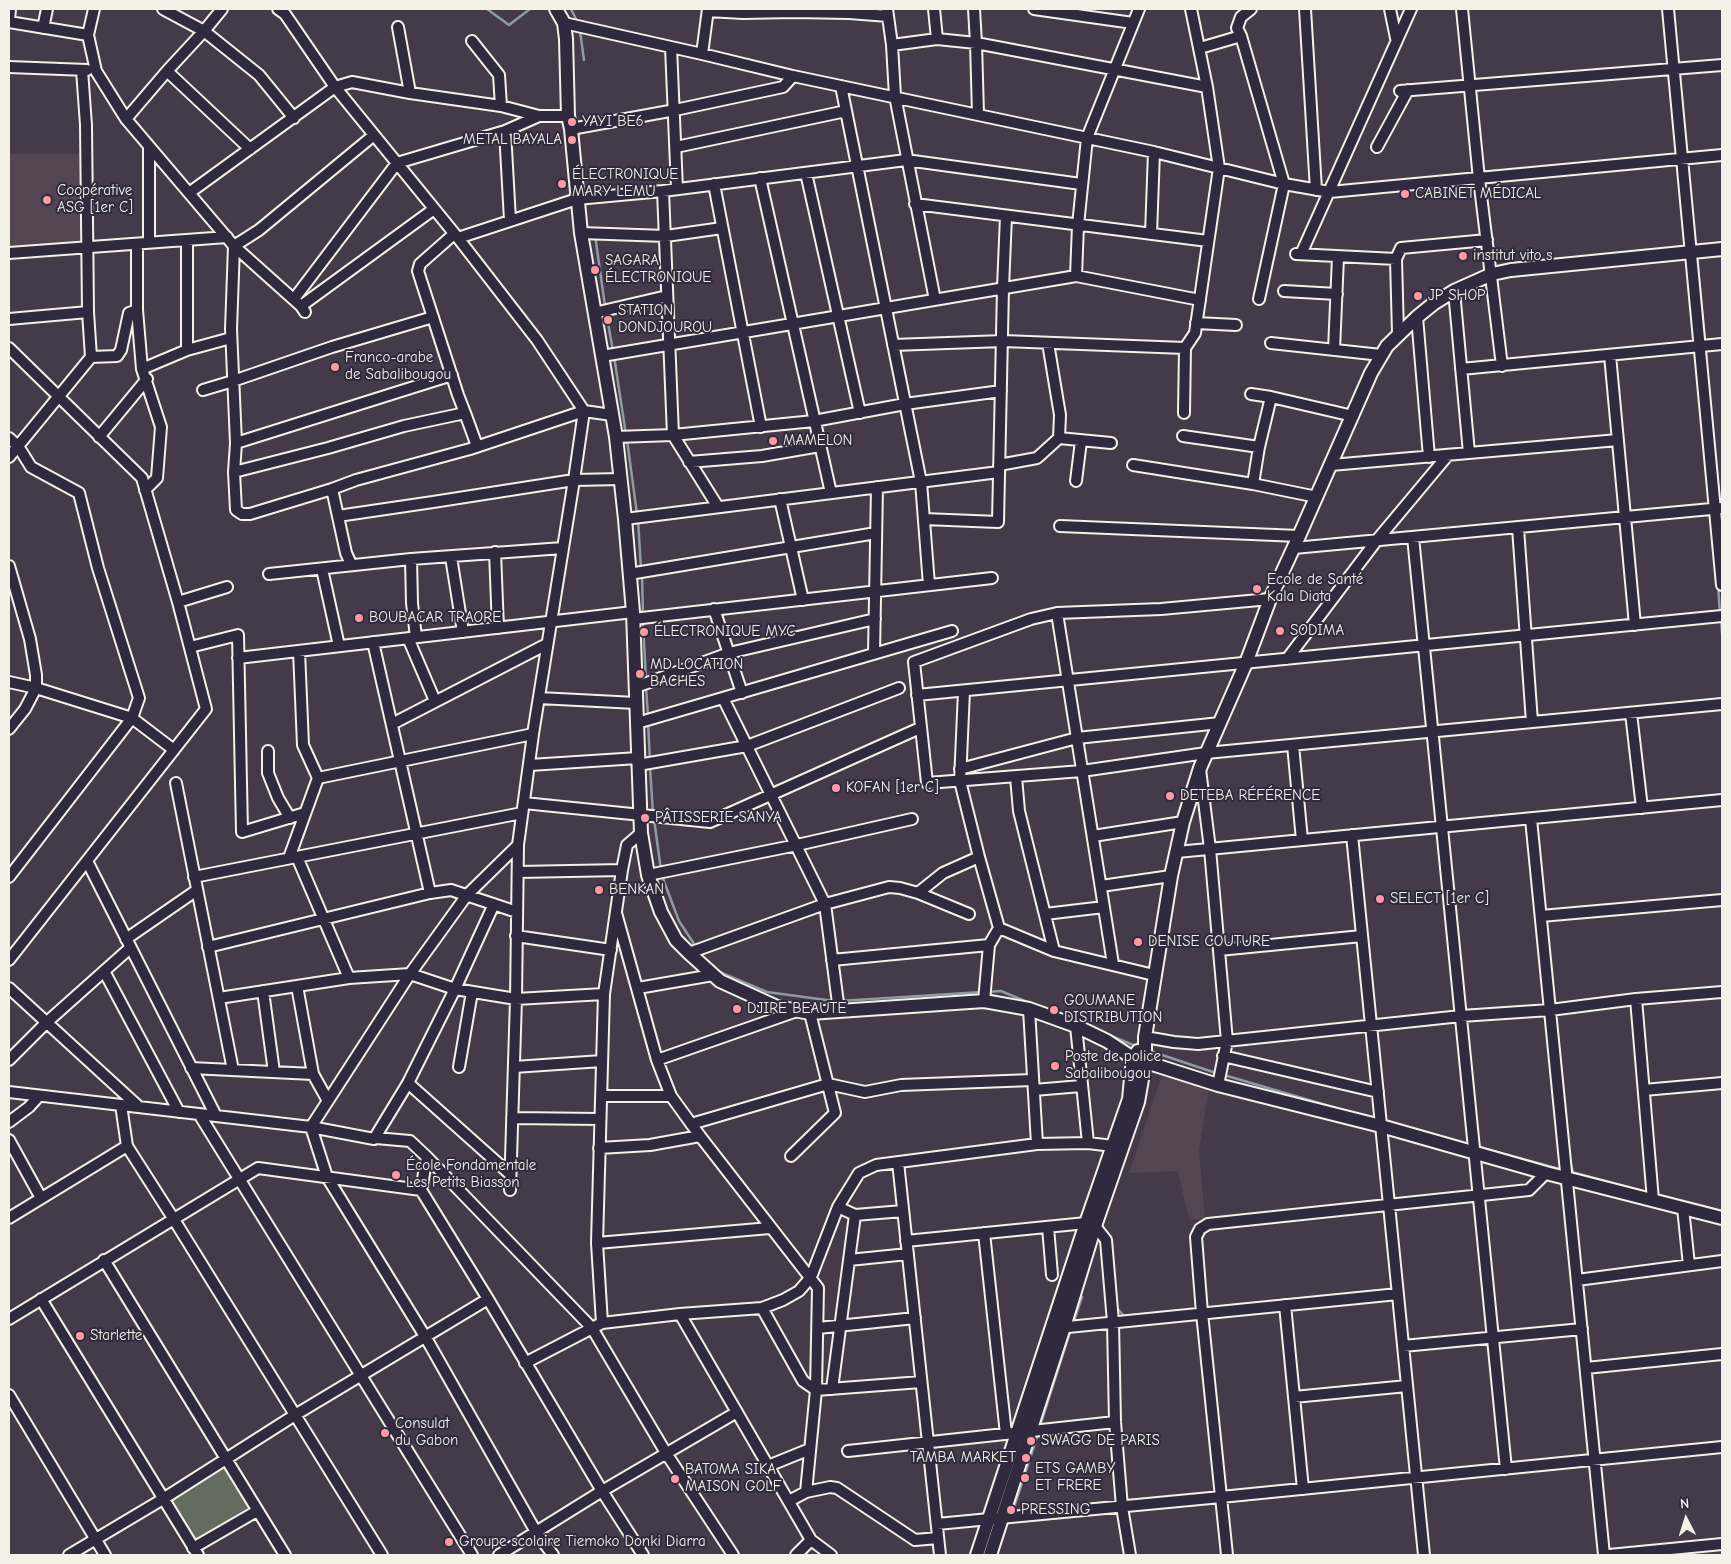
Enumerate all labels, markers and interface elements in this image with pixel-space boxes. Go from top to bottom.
place label: YAYI BE6 [582,113,644,131]
marker: YAYI BE6 [566,116,578,128]
place label: METAL BAYALA [463,131,562,149]
marker: METAL BAYALA [566,134,578,146]
place label: ÉLECTRONIQUE MARY LEMU [572,166,678,201]
marker: ÉLECTRONIQUE MARY LEMU [556,178,568,190]
place label: Coopérative ASG [1er C] [57,182,133,217]
place label: CABINET MÉDICAL [1415,185,1541,203]
marker: CABINET MÉDICAL [1399,188,1411,200]
marker: Coopérative ASG [1er C] [41,194,53,206]
place label: institut vito s [1473,247,1553,265]
marker: institut vito s [1457,250,1469,262]
place label: SAGARA ÉLECTRONIQUE [605,252,711,287]
marker: SAGARA ÉLECTRONIQUE [589,264,601,276]
place label: JP SHOP [1428,287,1485,305]
marker: JP SHOP [1412,290,1424,302]
place label: STATION DONDJOUROU [618,302,712,337]
marker: STATION DONDJOUROU [602,314,614,326]
place label: Franco-arabe de Sabalibougou [345,349,451,384]
marker: Franco-arabe de Sabalibougou [329,361,341,373]
place label: MAMELON [783,432,852,450]
marker: MAMELON [767,435,779,447]
place label: Ecole de Santé Kala Diata [1267,571,1363,606]
marker: Ecole de Santé Kala Diata [1251,583,1263,595]
place label: BOUBACAR TRAORE [369,609,501,627]
marker: BOUBACAR TRAORE [353,612,365,624]
place label: SODIMA [1290,622,1344,640]
place label: ÉLECTRONIQUE MYC [654,623,795,641]
marker: SODIMA [1274,625,1286,637]
marker: ÉLECTRONIQUE MYC [638,626,650,638]
place label: MD LOCATION BACHES [650,656,743,691]
marker: MD LOCATION BACHES [634,668,646,680]
place label: KOFAN [1er C] [846,779,939,797]
marker: KOFAN [1er C] [830,782,842,794]
place label: DETEBA RÉFÉRENCE [1180,787,1320,805]
marker: DETEBA RÉFÉRENCE [1164,790,1176,802]
place label: PÂTISSERIE SANYA [655,809,782,827]
marker: PÂTISSERIE SANYA [639,812,651,824]
place label: BENKAN [609,881,664,899]
marker: BENKAN [593,884,605,896]
place label: SELECT [1er C] [1390,890,1489,908]
marker: SELECT [1er C] [1374,893,1386,905]
place label: DENISE COUTURE [1148,933,1270,951]
marker: DENISE COUTURE [1132,936,1144,948]
place label: GOUMANE DISTRIBUTION [1064,992,1162,1027]
place label: DJIRE BEAUTE [747,1000,846,1018]
marker: DJIRE BEAUTE [731,1003,743,1015]
marker: GOUMANE DISTRIBUTION [1048,1004,1060,1016]
place label: Poste de police Sabalibougou [1065,1048,1161,1083]
marker: Poste de police Sabalibougou [1049,1060,1061,1072]
place label: École Fondamentale Les Petits Biasson [406,1157,536,1192]
marker: École Fondamentale Les Petits Biasson [390,1169,402,1181]
place label: Starlette [90,1327,142,1345]
marker: Starlette [74,1330,86,1342]
place label: Consulat du Gabon [395,1415,458,1450]
marker: Consulat du Gabon [379,1427,391,1439]
place label: SWAGG DE PARIS [1041,1432,1160,1450]
marker: SWAGG DE PARIS [1025,1435,1037,1447]
place label: TAMBA MARKET [910,1449,1016,1467]
marker: TAMBA MARKET [1020,1452,1032,1464]
place label: ETS GAMBY ET FRERE [1035,1460,1115,1495]
place label: BATOMA SIKA MAISON GOLF [685,1461,782,1496]
marker: ETS GAMBY ET FRERE [1019,1472,1031,1484]
marker: BATOMA SIKA MAISON GOLF [669,1473,681,1485]
north arrow [1661,1494,1711,1544]
text: N [1679,1495,1690,1512]
place label: PRESSING [1021,1501,1090,1519]
marker: PRESSING [1005,1504,1017,1516]
place label: Groupe scolaire Tiemoko Donki Diarra [459,1533,706,1551]
marker: Groupe scolaire Tiemoko Donki Diarra [443,1536,455,1548]

